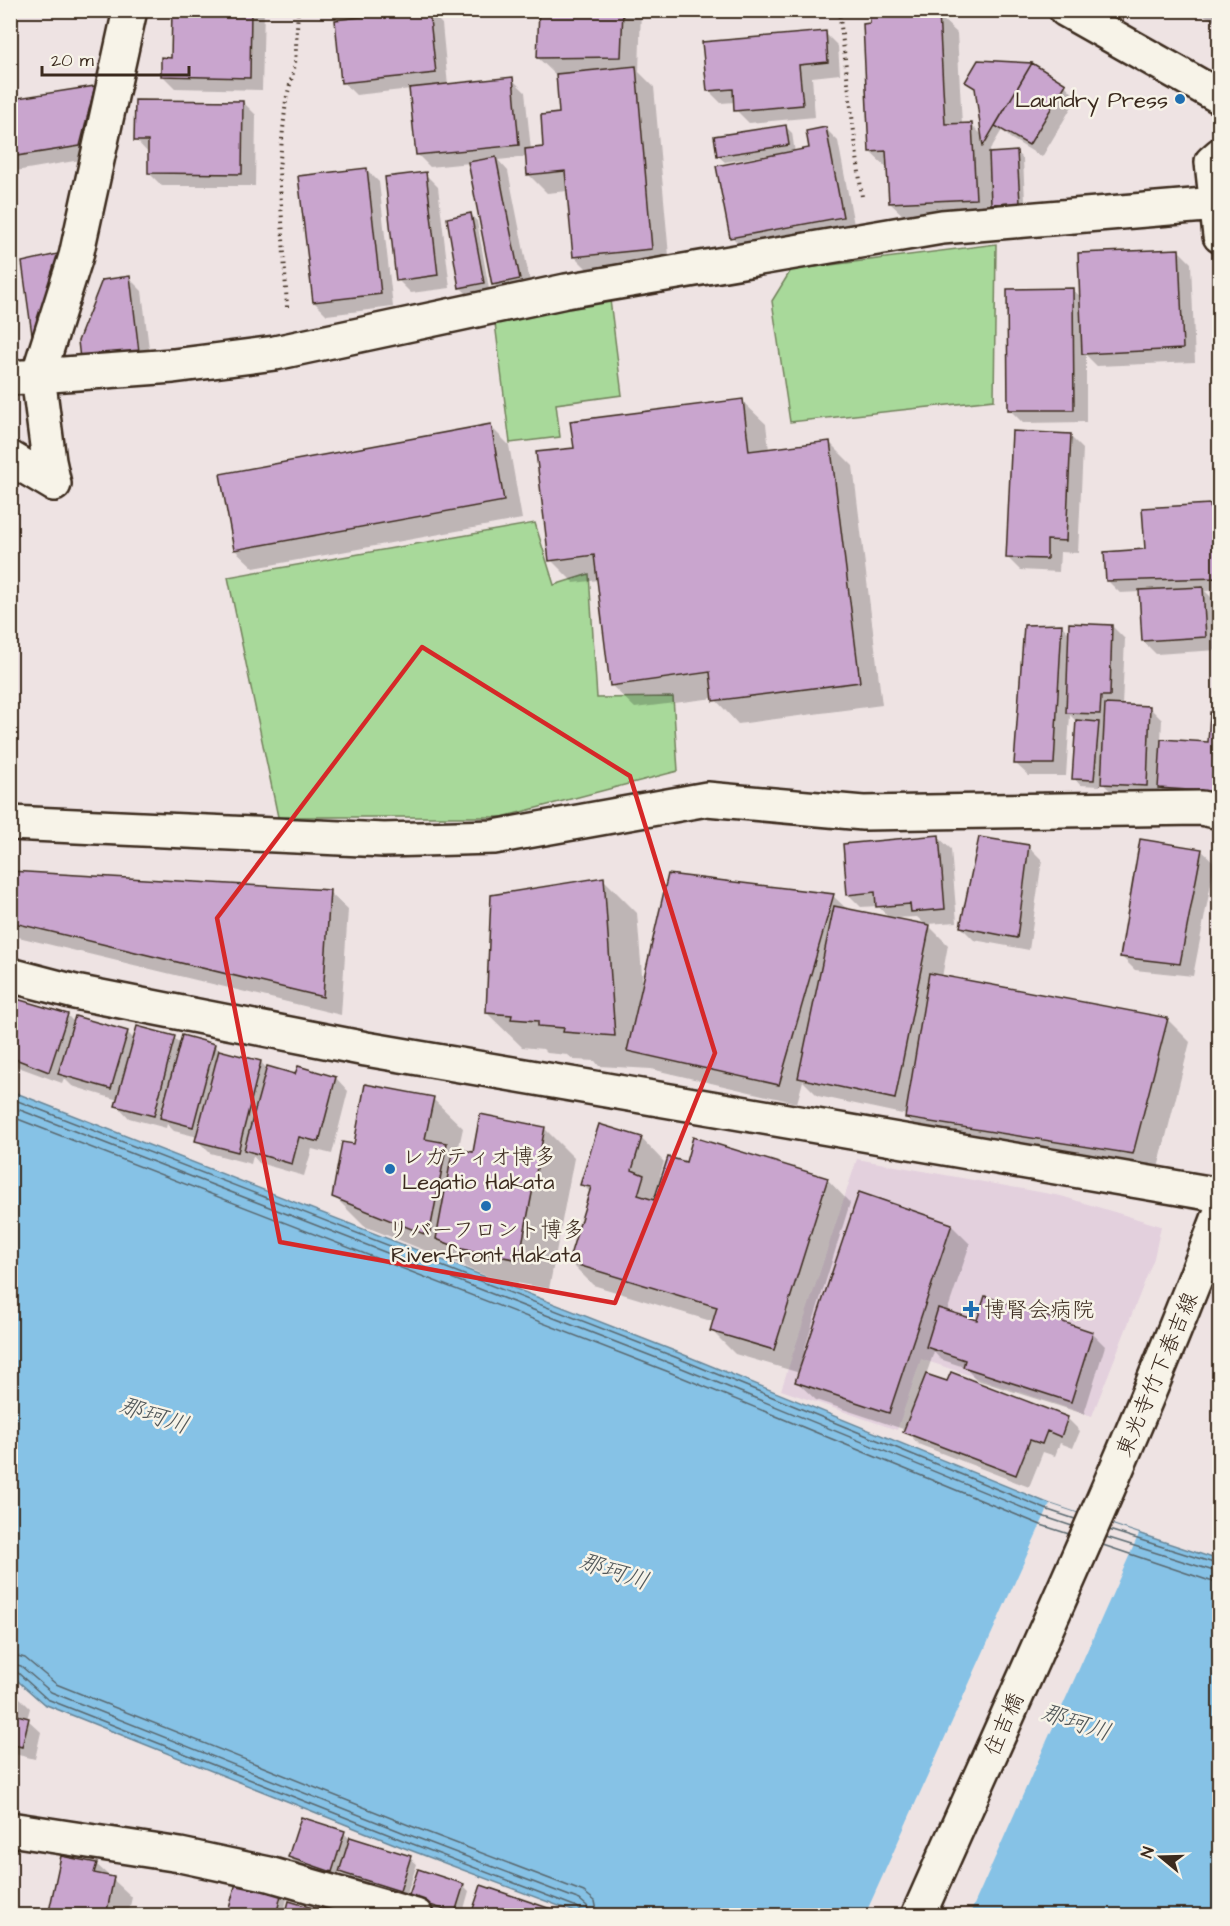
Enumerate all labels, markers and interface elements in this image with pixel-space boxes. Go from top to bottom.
scale bar [42,39,189,77]
text: 20 m [51,48,94,73]
place label: Laundry Press [1015,85,1168,117]
marker: Laundry Press [1173,92,1187,106]
place label: レガティオ博多 Legatio Hakata [402,1142,556,1199]
marker: レガティオ博多 Legatio Hakata [383,1162,397,1176]
marker: リバーフロント博多 Riverfront Hakata [479,1199,493,1213]
place label: リバーフロント博多 Riverfront Hakata [387,1215,585,1271]
street label: 東光寺竹下春吉線 [1109,1288,1206,1462]
place label: 博腎会病院 [984,1295,1094,1326]
marker: 博腎会病院 [962,1300,980,1318]
water label: 那珂川 [114,1389,193,1443]
water label: 那珂川 [574,1545,653,1599]
street label: 住吉橋 [977,1688,1032,1761]
water label: 那珂川 [1036,1696,1115,1750]
north arrow [1131,1827,1191,1887]
text: N [1136,1844,1160,1861]

